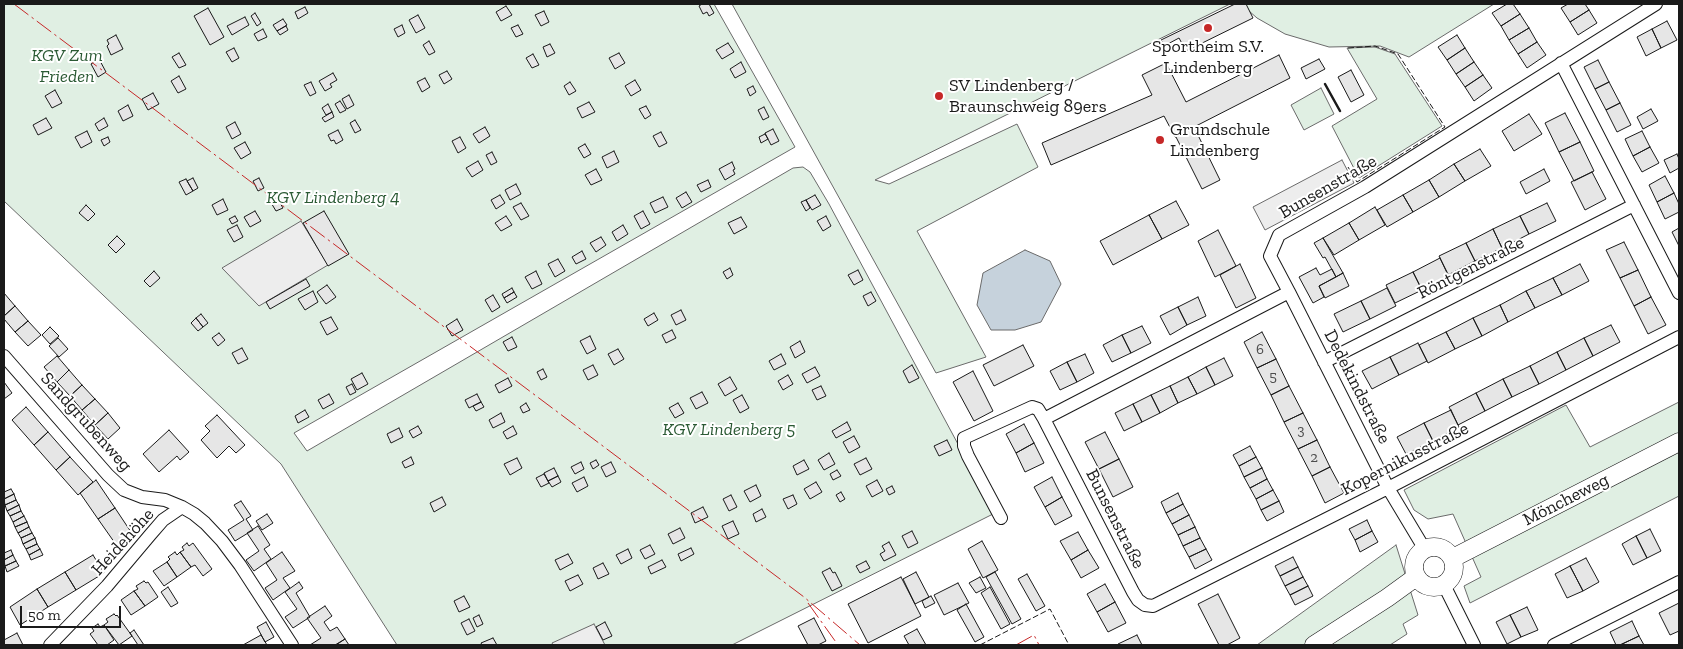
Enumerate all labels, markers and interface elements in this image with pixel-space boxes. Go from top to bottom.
marker: Sportheim S.V. Lindenberg [1202,22,1214,34]
place label: Sportheim S.V. Lindenberg [1152,36,1264,78]
park label: KGV Zum Frieden [31,45,103,88]
place label: SV Lindenberg / Braunschweig 89ers [949,75,1107,118]
marker: SV Lindenberg / Braunschweig 89ers [933,90,945,102]
place label: Grundschule Lindenberg [1170,119,1270,162]
marker: Grundschule Lindenberg [1154,134,1166,146]
street label: Bunsenstraße [1275,150,1381,224]
park label: KGV Lindenberg 4 [266,187,400,209]
street label: Röntgenstraße [1414,232,1528,304]
street label: Dedekindstraße [1319,326,1395,448]
house number: 6 [1256,341,1264,359]
street label: Sandgrubenweg [36,368,136,476]
house number: 5 [1269,368,1277,386]
street label: Kopernikusstraße [1338,418,1472,500]
park label: KGV Lindenberg 5 [662,419,796,441]
house number: 3 [1297,422,1305,440]
house number: 2 [1310,449,1318,467]
street label: Bunsenstraße [1081,466,1149,572]
street label: Möncheweg [1519,469,1613,531]
street label: Heidehöhe [87,504,159,580]
scale bar [22,596,124,628]
text: 50 m [28,606,61,624]

